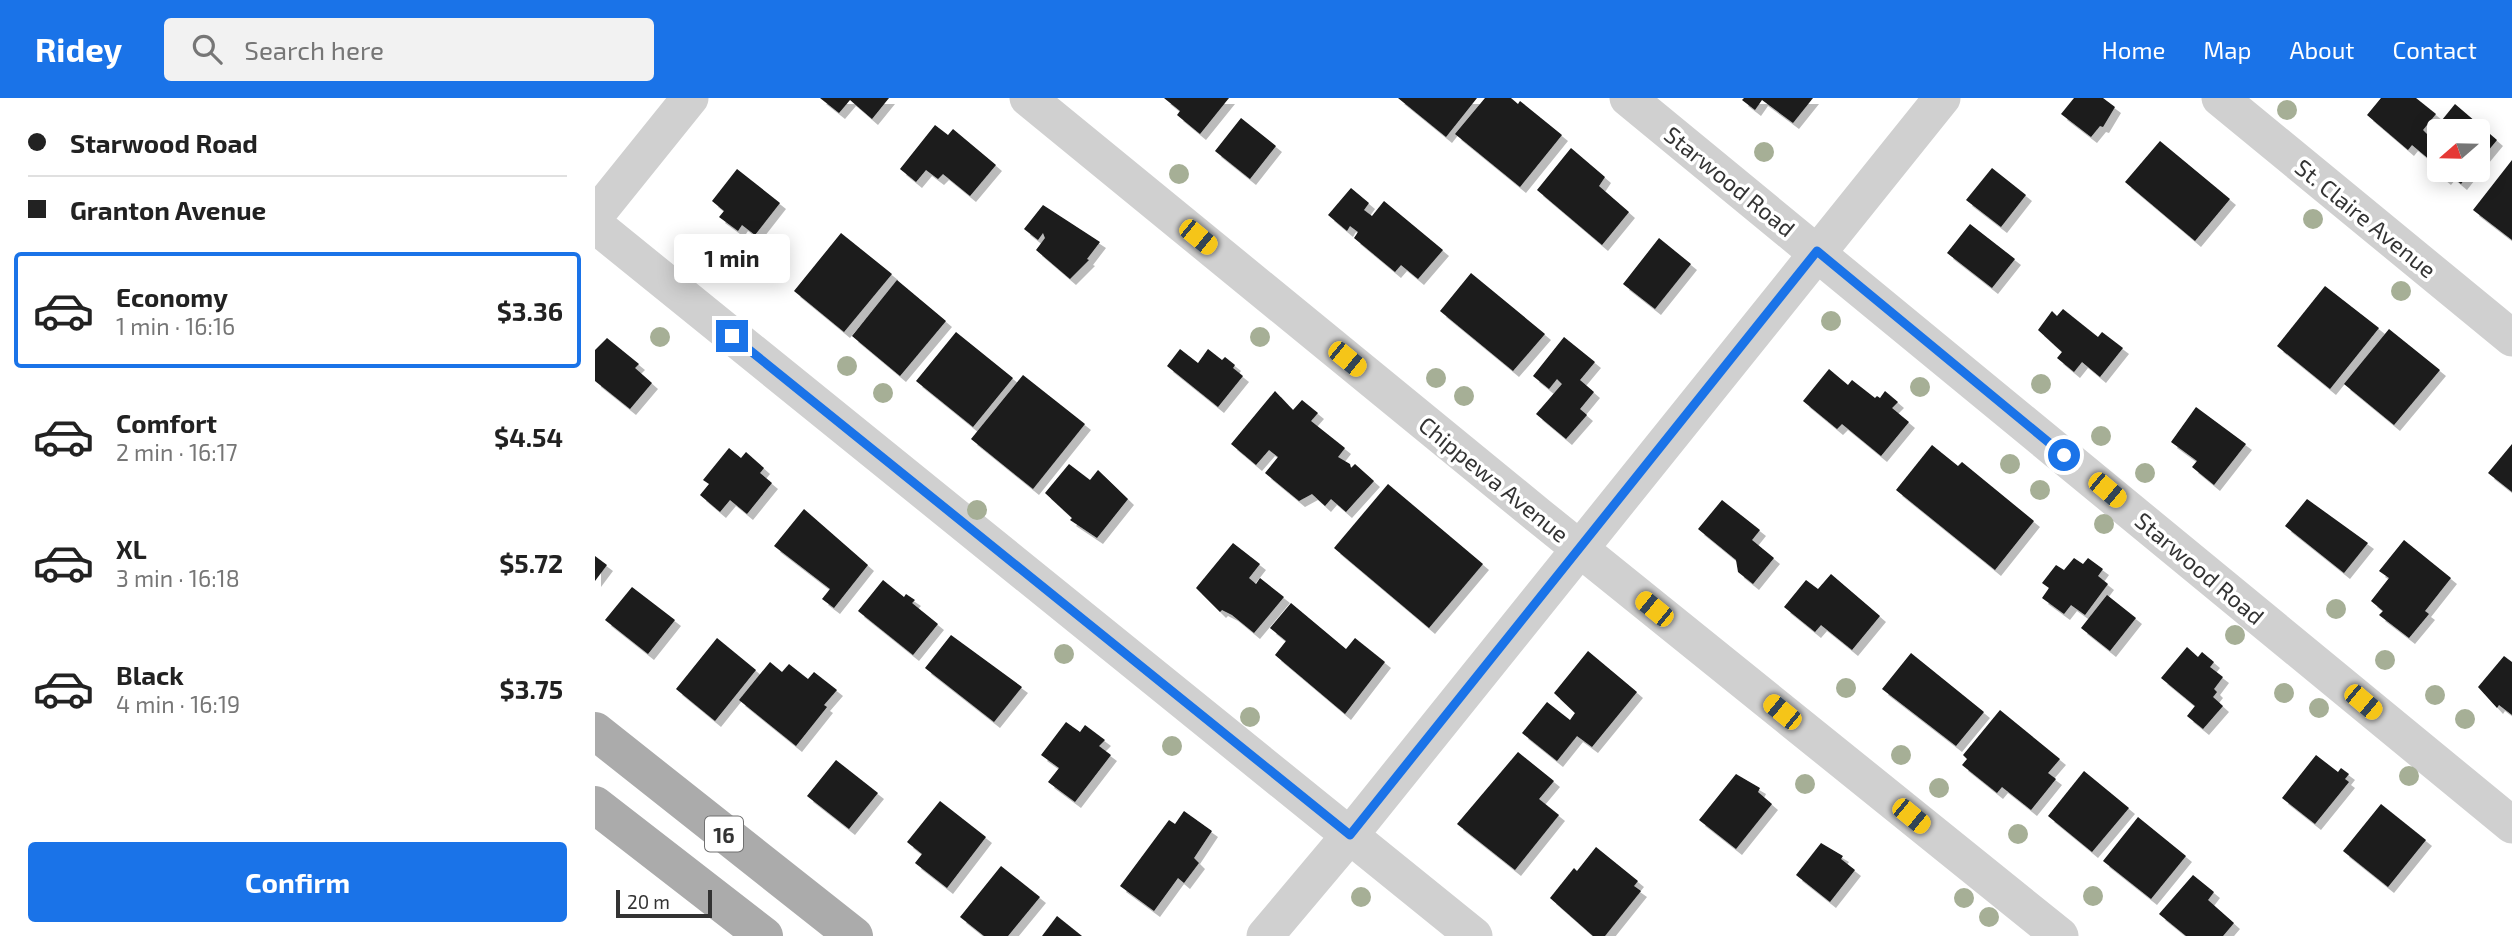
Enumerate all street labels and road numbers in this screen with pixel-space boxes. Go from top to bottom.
street label: Starwood Road [1659,120,1801,242]
street label: St. Claire Avenue [2290,153,2442,283]
street label: Chippewa Avenue [1414,410,1574,548]
street label: Starwood Road [2130,506,2270,630]
road number: 16 [705,816,743,852]

